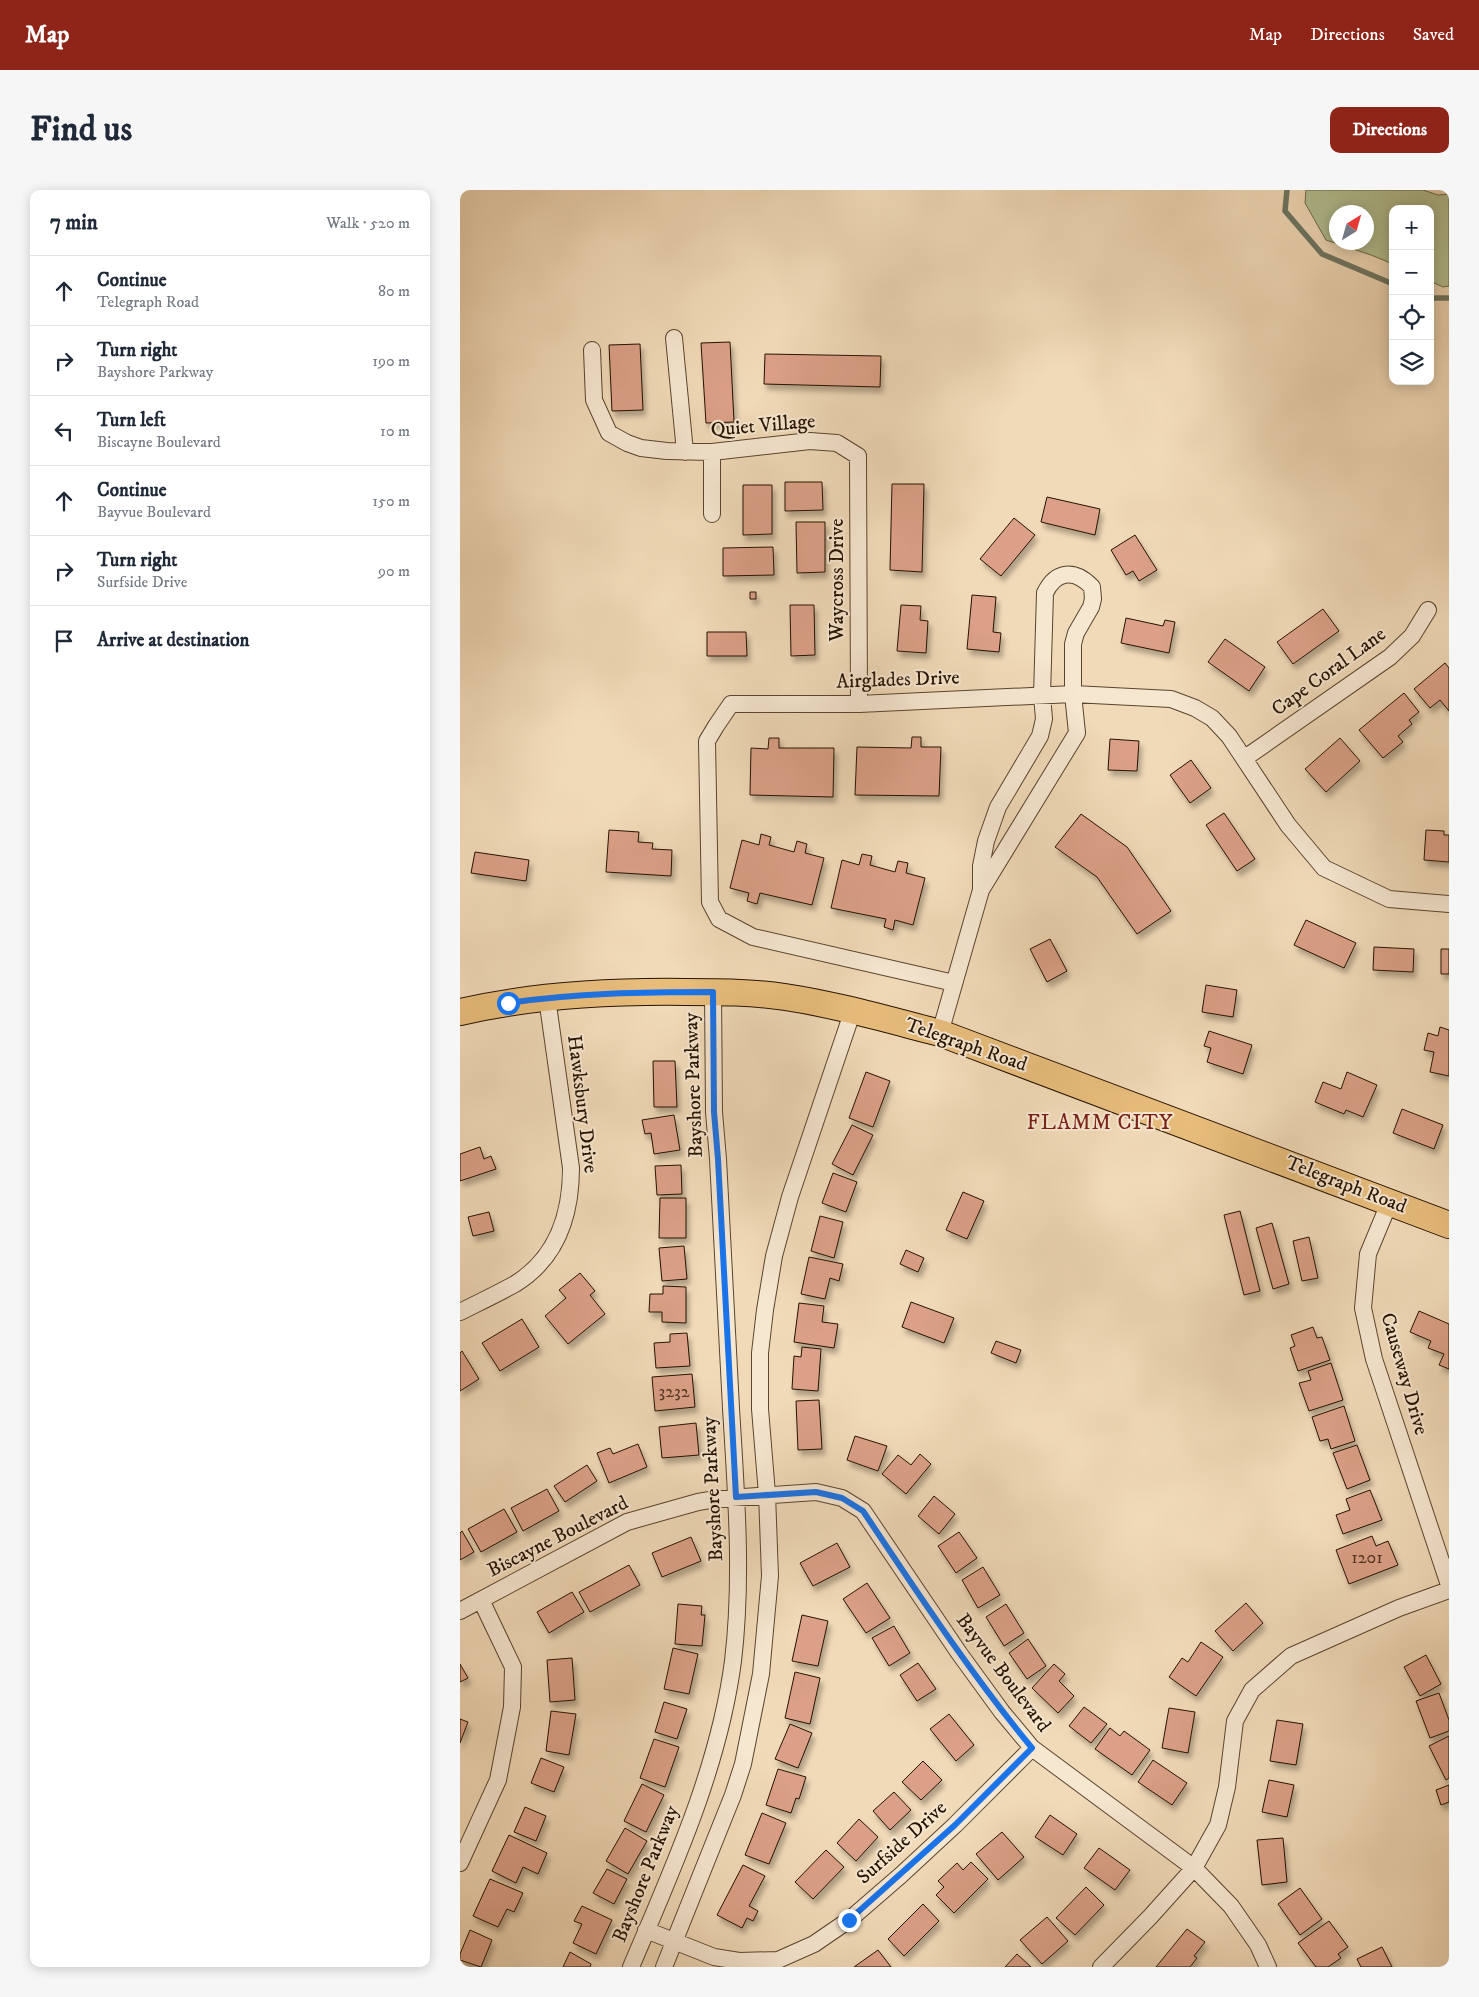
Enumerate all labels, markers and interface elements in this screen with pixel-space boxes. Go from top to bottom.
text: Map [25,20,69,50]
text: Map [1249,24,1282,46]
text: Directions [1310,24,1385,46]
text: Saved [1413,24,1454,46]
button: Directions [1330,107,1449,153]
text: Find us [30,108,132,152]
north arrow [1329,205,1374,250]
map controls [1389,205,1434,385]
button: + [1389,205,1434,250]
text: 7 min [50,210,98,236]
text: Walk · 520 m [326,213,410,233]
button: − [1389,250,1434,295]
text: Continue [97,269,167,292]
icon: ahead [50,277,78,305]
text: 80 m [378,281,410,301]
text: Telegraph Road [97,292,199,312]
button: locate [1389,295,1434,340]
text: Turn right [97,339,177,362]
button: layers [1389,340,1434,385]
icon: right [50,347,78,375]
text: 190 m [372,351,410,371]
text: Bayshore Parkway [97,362,213,382]
text: Turn left [97,409,166,432]
street label: Quiet Village [710,409,816,443]
icon: left [50,417,78,445]
text: 10 m [380,421,410,441]
text: Biscayne Boulevard [97,432,221,452]
text: Continue [97,479,167,502]
icon: ahead [50,487,78,515]
text: 150 m [372,491,410,511]
text: Bayvue Boulevard [97,502,211,522]
street label: Waycross Drive [825,519,850,642]
text: Turn right [97,549,177,572]
icon: right [50,557,78,585]
text: 90 m [378,561,410,581]
text: Surfside Drive [97,572,187,592]
street label: Cape Coral Lane [1267,622,1391,722]
icon: arrive [50,627,78,655]
text: Arrive at destination [97,629,249,652]
street label: Airglades Drive [836,665,960,695]
route start [497,992,520,1015]
street label: Bayshore Parkway [679,1011,709,1158]
street label: Telegraph Road [902,1012,1030,1078]
street label: Hawksbury Drive [561,1033,603,1175]
district label: FLAMM CITY [1027,1110,1173,1136]
street label: Telegraph Road [1282,1150,1410,1220]
street label: Causeway Drive [1375,1310,1433,1438]
house number: 3232 [658,1381,690,1403]
street label: Bayshore Parkway [697,1415,729,1562]
street label: Biscayne Boulevard [483,1491,633,1583]
house number: 1201 [1351,1547,1383,1569]
street label: Bayvue Boulevard [950,1609,1056,1737]
street label: Surfside Drive [852,1796,952,1890]
street label: Bayshore Parkway [607,1801,685,1946]
route end [838,1909,861,1932]

